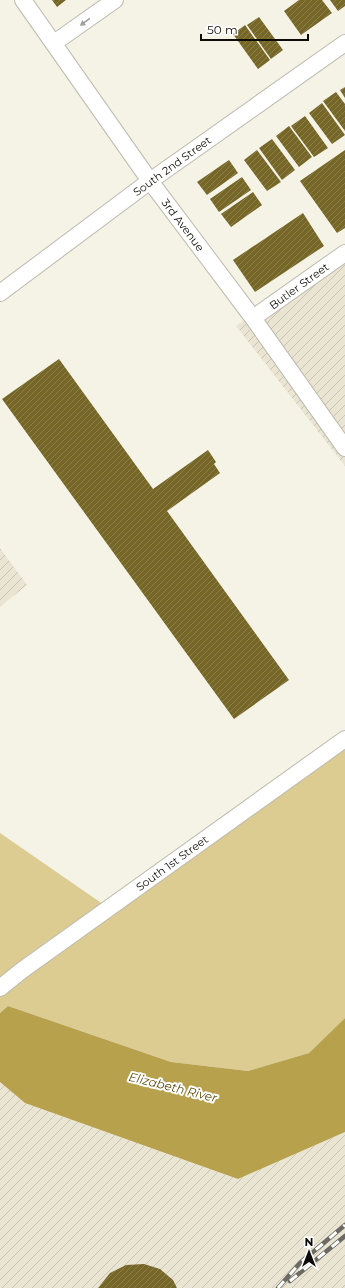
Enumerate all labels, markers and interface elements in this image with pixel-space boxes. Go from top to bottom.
scale bar [201,16,308,42]
one-way arrow [79,18,90,26]
text: 50 m [207,22,238,37]
street label: South 2nd Street [130,133,214,199]
street label: 3rd Avenue [159,196,208,254]
street label: Butler Street [266,259,332,312]
street label: South 1st Street [133,832,211,894]
water label: Elizabeth River [127,1069,219,1105]
north arrow [289,1232,329,1272]
text: N [305,1235,313,1249]

